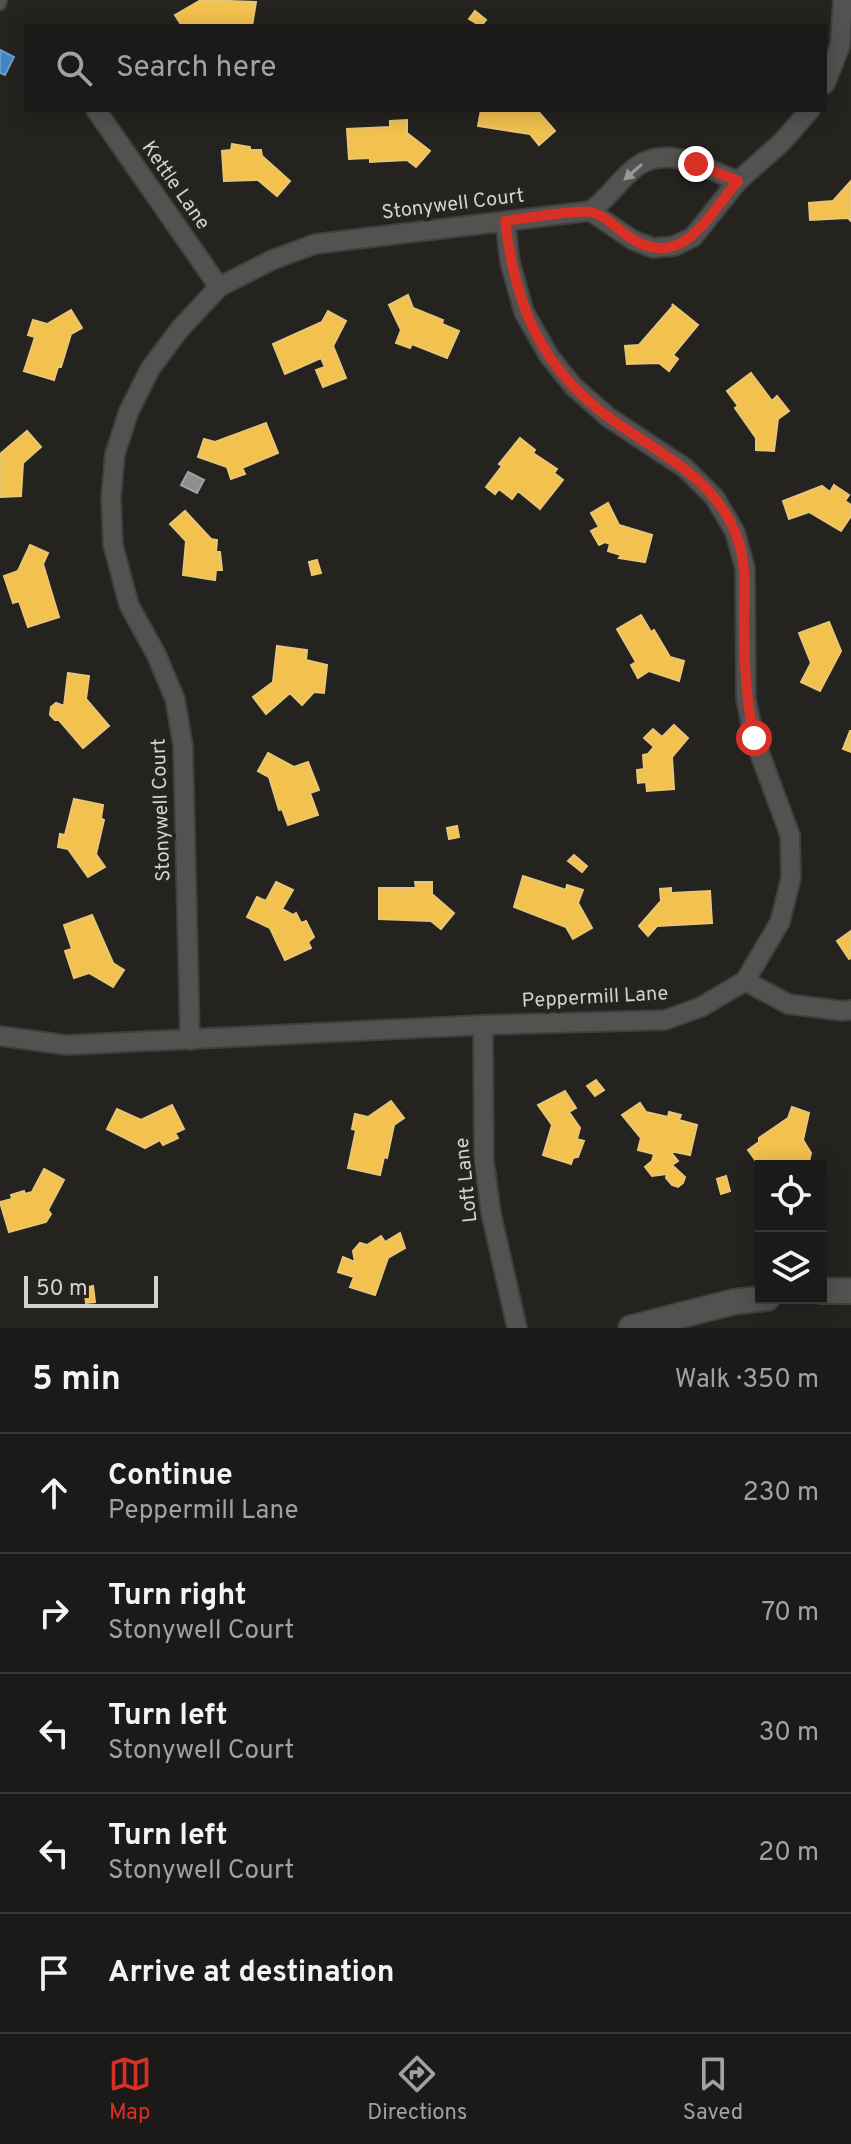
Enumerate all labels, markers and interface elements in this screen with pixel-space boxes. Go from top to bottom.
search box [24,24,827,112]
icon: search [52,46,96,90]
text: Search here [116,50,276,87]
street label: Kettle Lane [135,136,215,236]
route end [678,146,714,182]
one-way arrow [624,163,643,181]
street label: Stonywell Court [380,183,526,227]
route start [736,720,772,756]
street label: Stonywell Court [147,738,177,882]
street label: Peppermill Lane [521,981,669,1015]
street label: Loft Lane [450,1136,484,1224]
map controls [755,1160,827,1304]
button: locate [755,1160,827,1232]
button: layers [755,1232,827,1304]
scale bar [24,1272,158,1308]
text: 50 m [36,1276,88,1303]
text: 5 min [32,1359,121,1402]
text: Walk · 350 m [675,1364,819,1397]
text: Continue [108,1458,233,1495]
icon: ahead [32,1471,76,1515]
text: 230 m [743,1477,819,1510]
text: Peppermill Lane [108,1495,299,1528]
text: Turn right [108,1578,246,1615]
icon: right [32,1591,76,1635]
text: 70 m [761,1597,819,1630]
text: Stonywell Court [108,1615,294,1648]
text: Turn left [108,1698,228,1735]
icon: left [32,1711,76,1755]
text: 30 m [759,1717,819,1750]
text: Stonywell Court [108,1735,294,1768]
text: Turn left [108,1818,228,1855]
icon: left [32,1831,76,1875]
text: 20 m [758,1837,819,1870]
text: Stonywell Court [108,1855,294,1888]
icon: arrive [32,1951,76,1995]
text: Arrive at destination [108,1955,394,1992]
tab: Map [108,2052,152,2127]
tab: Directions [367,2052,467,2127]
tab: Saved [683,2052,743,2127]

